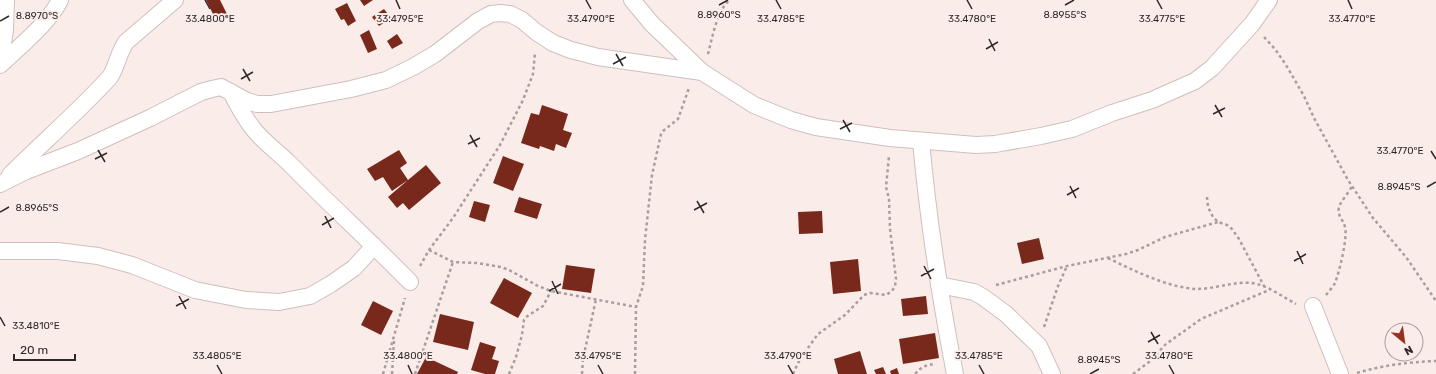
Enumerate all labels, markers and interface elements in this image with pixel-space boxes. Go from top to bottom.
text: 8.8960°S [697,9,741,21]
text: 8.8955°S [1044,9,1086,21]
text: 8.8970°S [16,10,58,22]
text: 33.4800°E [185,13,235,25]
text: 33.4795°E [376,13,424,25]
text: 33.4790°E [567,13,615,25]
text: 33.4785°E [757,13,805,25]
text: 33.4780°E [948,13,996,25]
text: 33.4775°E [1139,13,1185,25]
text: 33.4770°E [1329,13,1375,25]
text: 33.4770°E [1377,145,1423,157]
text: 8.8945°S [1377,181,1421,193]
text: 8.8965°S [16,202,58,214]
text: 33.4810°E [12,320,60,332]
north arrow [1384,322,1424,362]
scale bar [14,336,75,362]
text: 20 m [20,343,48,357]
text: N [1402,343,1415,358]
text: 33.4805°E [192,350,242,362]
text: 33.4800°E [383,350,433,362]
text: 33.4795°E [574,350,622,362]
text: 33.4790°E [764,350,812,362]
text: 33.4785°E [955,350,1003,362]
text: 33.4780°E [1145,350,1193,362]
text: 8.8945°S [1077,354,1121,366]

